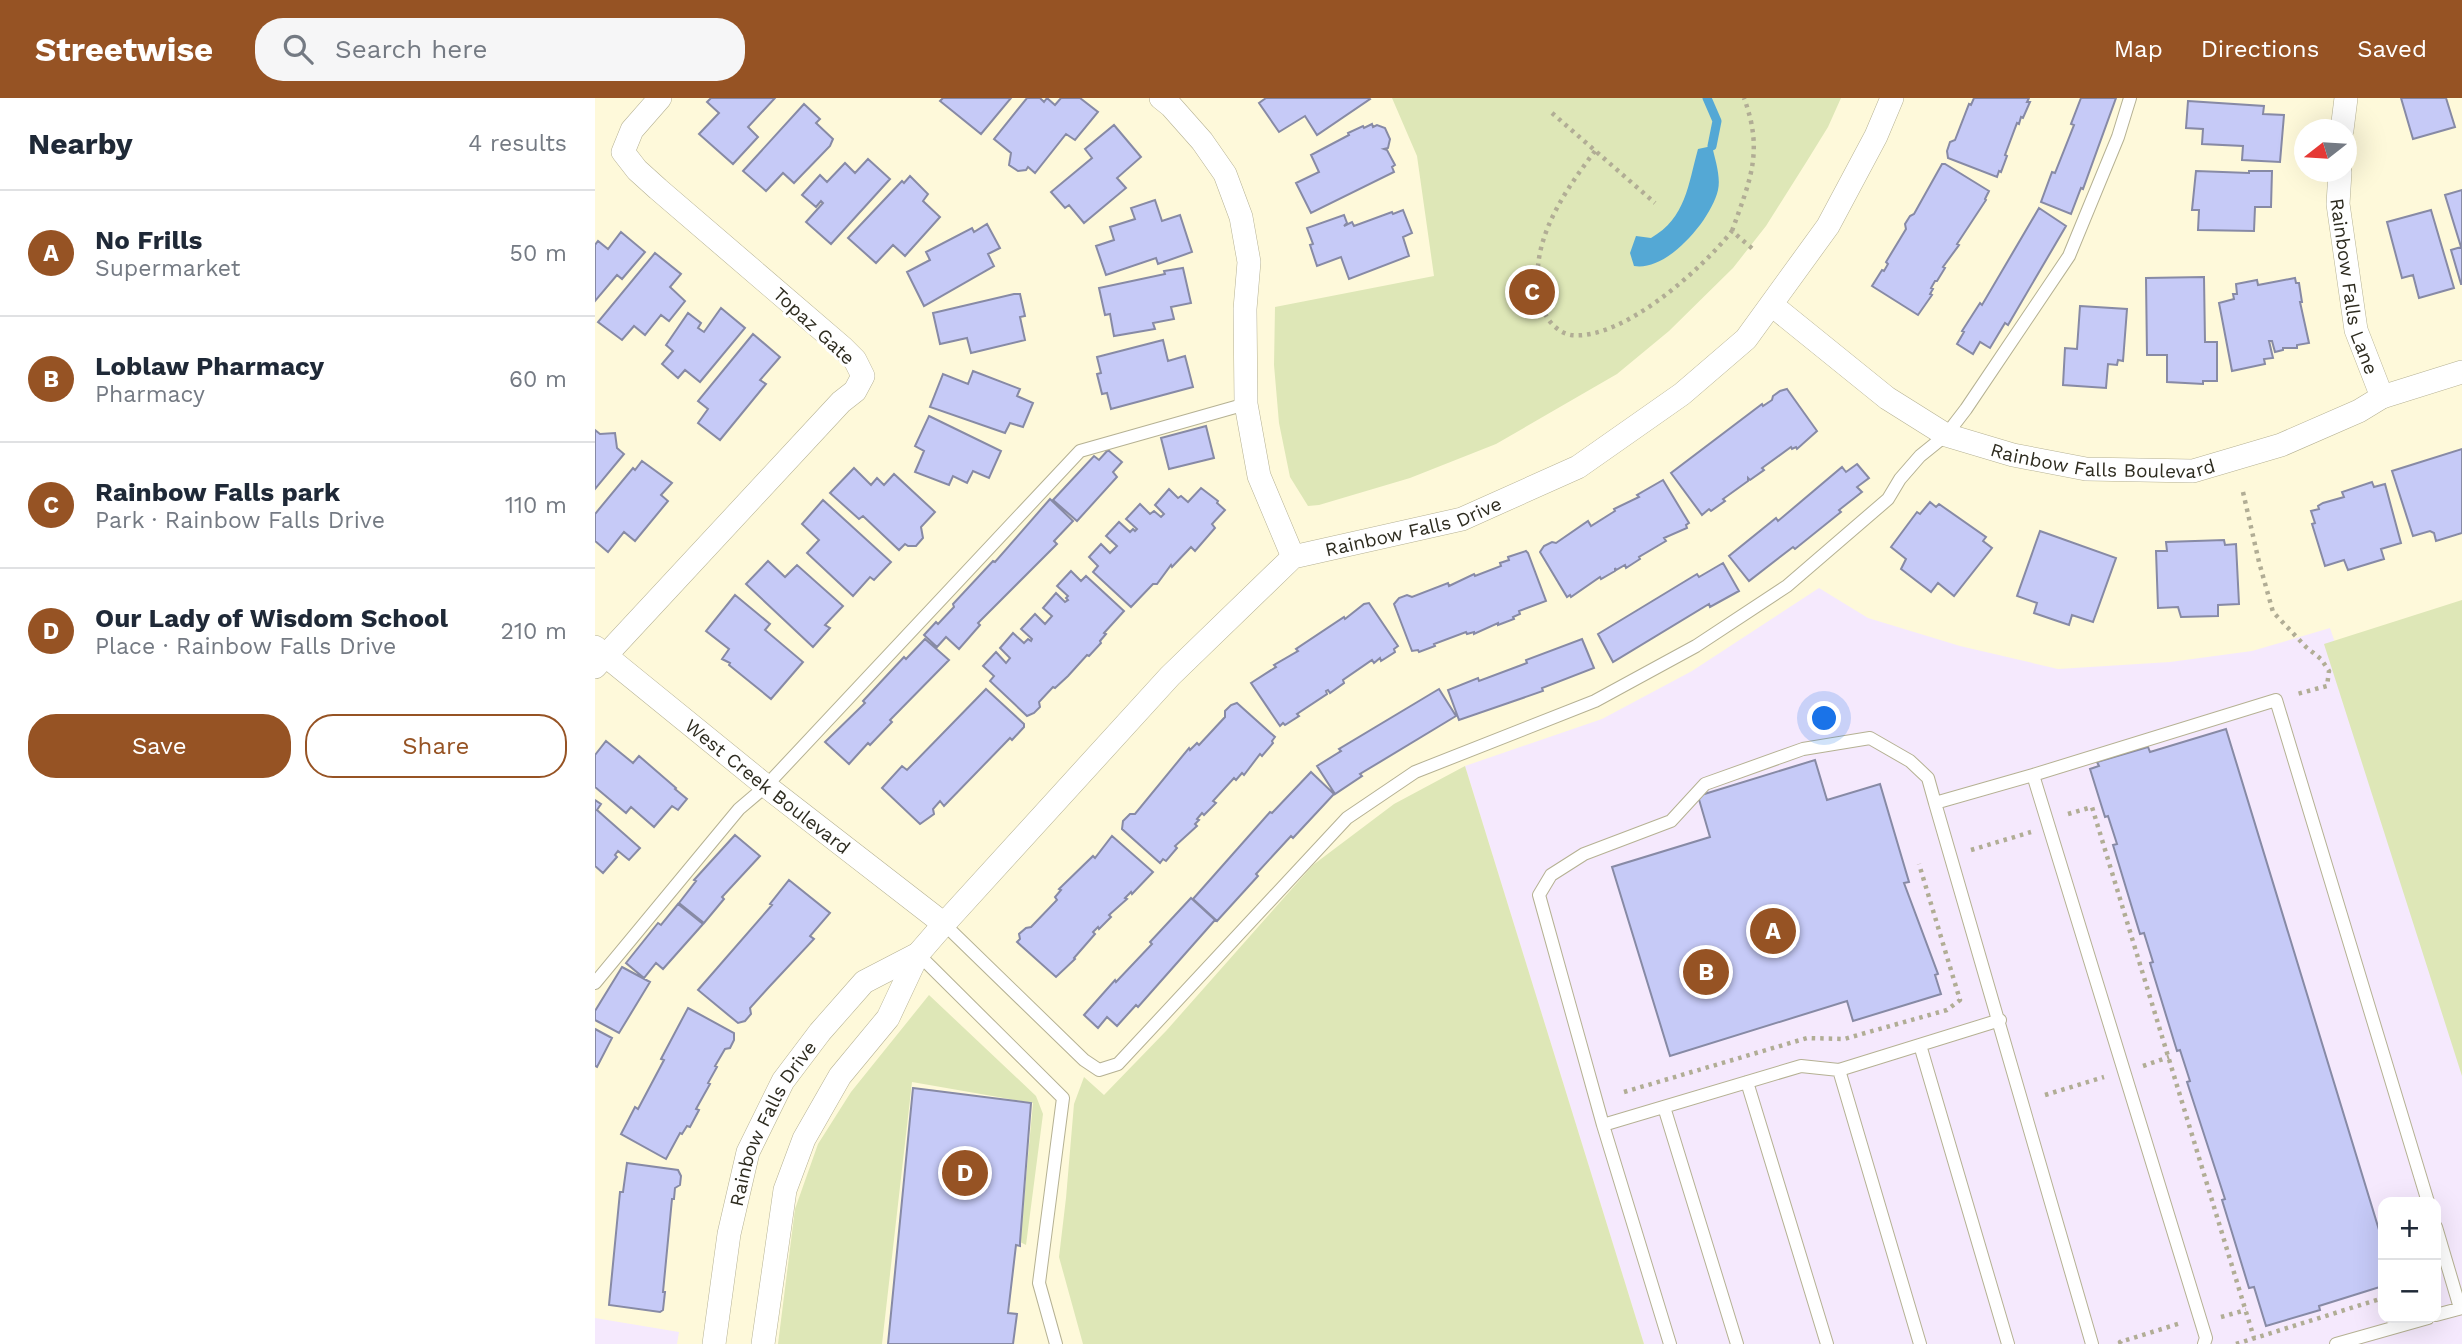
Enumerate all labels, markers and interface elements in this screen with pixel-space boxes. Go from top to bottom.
search box [255,18,745,81]
text: Streetwise [35,30,213,69]
icon: search [279,30,317,68]
text: Search here [335,34,487,64]
text: Map [2114,35,2163,63]
text: Directions [2201,35,2319,63]
text: Saved [2357,35,2427,63]
north arrow [2294,119,2357,182]
text: Nearby [28,126,133,161]
text: 4 results [468,130,567,157]
street label: Rainbow Falls Lane [2326,197,2384,377]
text: No Frills [95,225,202,255]
text: A [43,240,59,267]
text: 50 m [510,240,567,267]
text: Supermarket [95,255,240,282]
pin: C [1509,266,1555,318]
street label: Topaz Gate [768,282,860,370]
text: Loblaw Pharmacy [95,351,324,381]
text: B [43,366,59,393]
text: 60 m [509,366,567,393]
text: Pharmacy [95,381,205,408]
street label: Rainbow Falls Boulevard [1988,437,2218,483]
text: Rainbow Falls park [95,477,340,507]
street label: Rainbow Falls Drive [1323,491,1505,561]
text: C [43,492,59,519]
text: 110 m [505,492,567,519]
text: Park · Rainbow Falls Drive [95,507,385,534]
text: Our Lady of Wisdom School [95,603,448,633]
text: D [43,618,59,645]
text: 210 m [501,618,567,645]
text: Place · Rainbow Falls Drive [95,633,396,660]
your location [1807,701,1841,735]
button: Save [28,714,291,778]
button: Share [305,714,567,778]
street label: West Creek Boulevard [681,714,855,859]
pin: A [1750,905,1796,957]
pin: B [1683,946,1729,998]
street label: Rainbow Falls Drive [724,1036,821,1208]
pin: D [942,1147,988,1199]
map controls [2378,1197,2441,1323]
button: + [2378,1197,2441,1260]
button: − [2378,1260,2441,1323]

